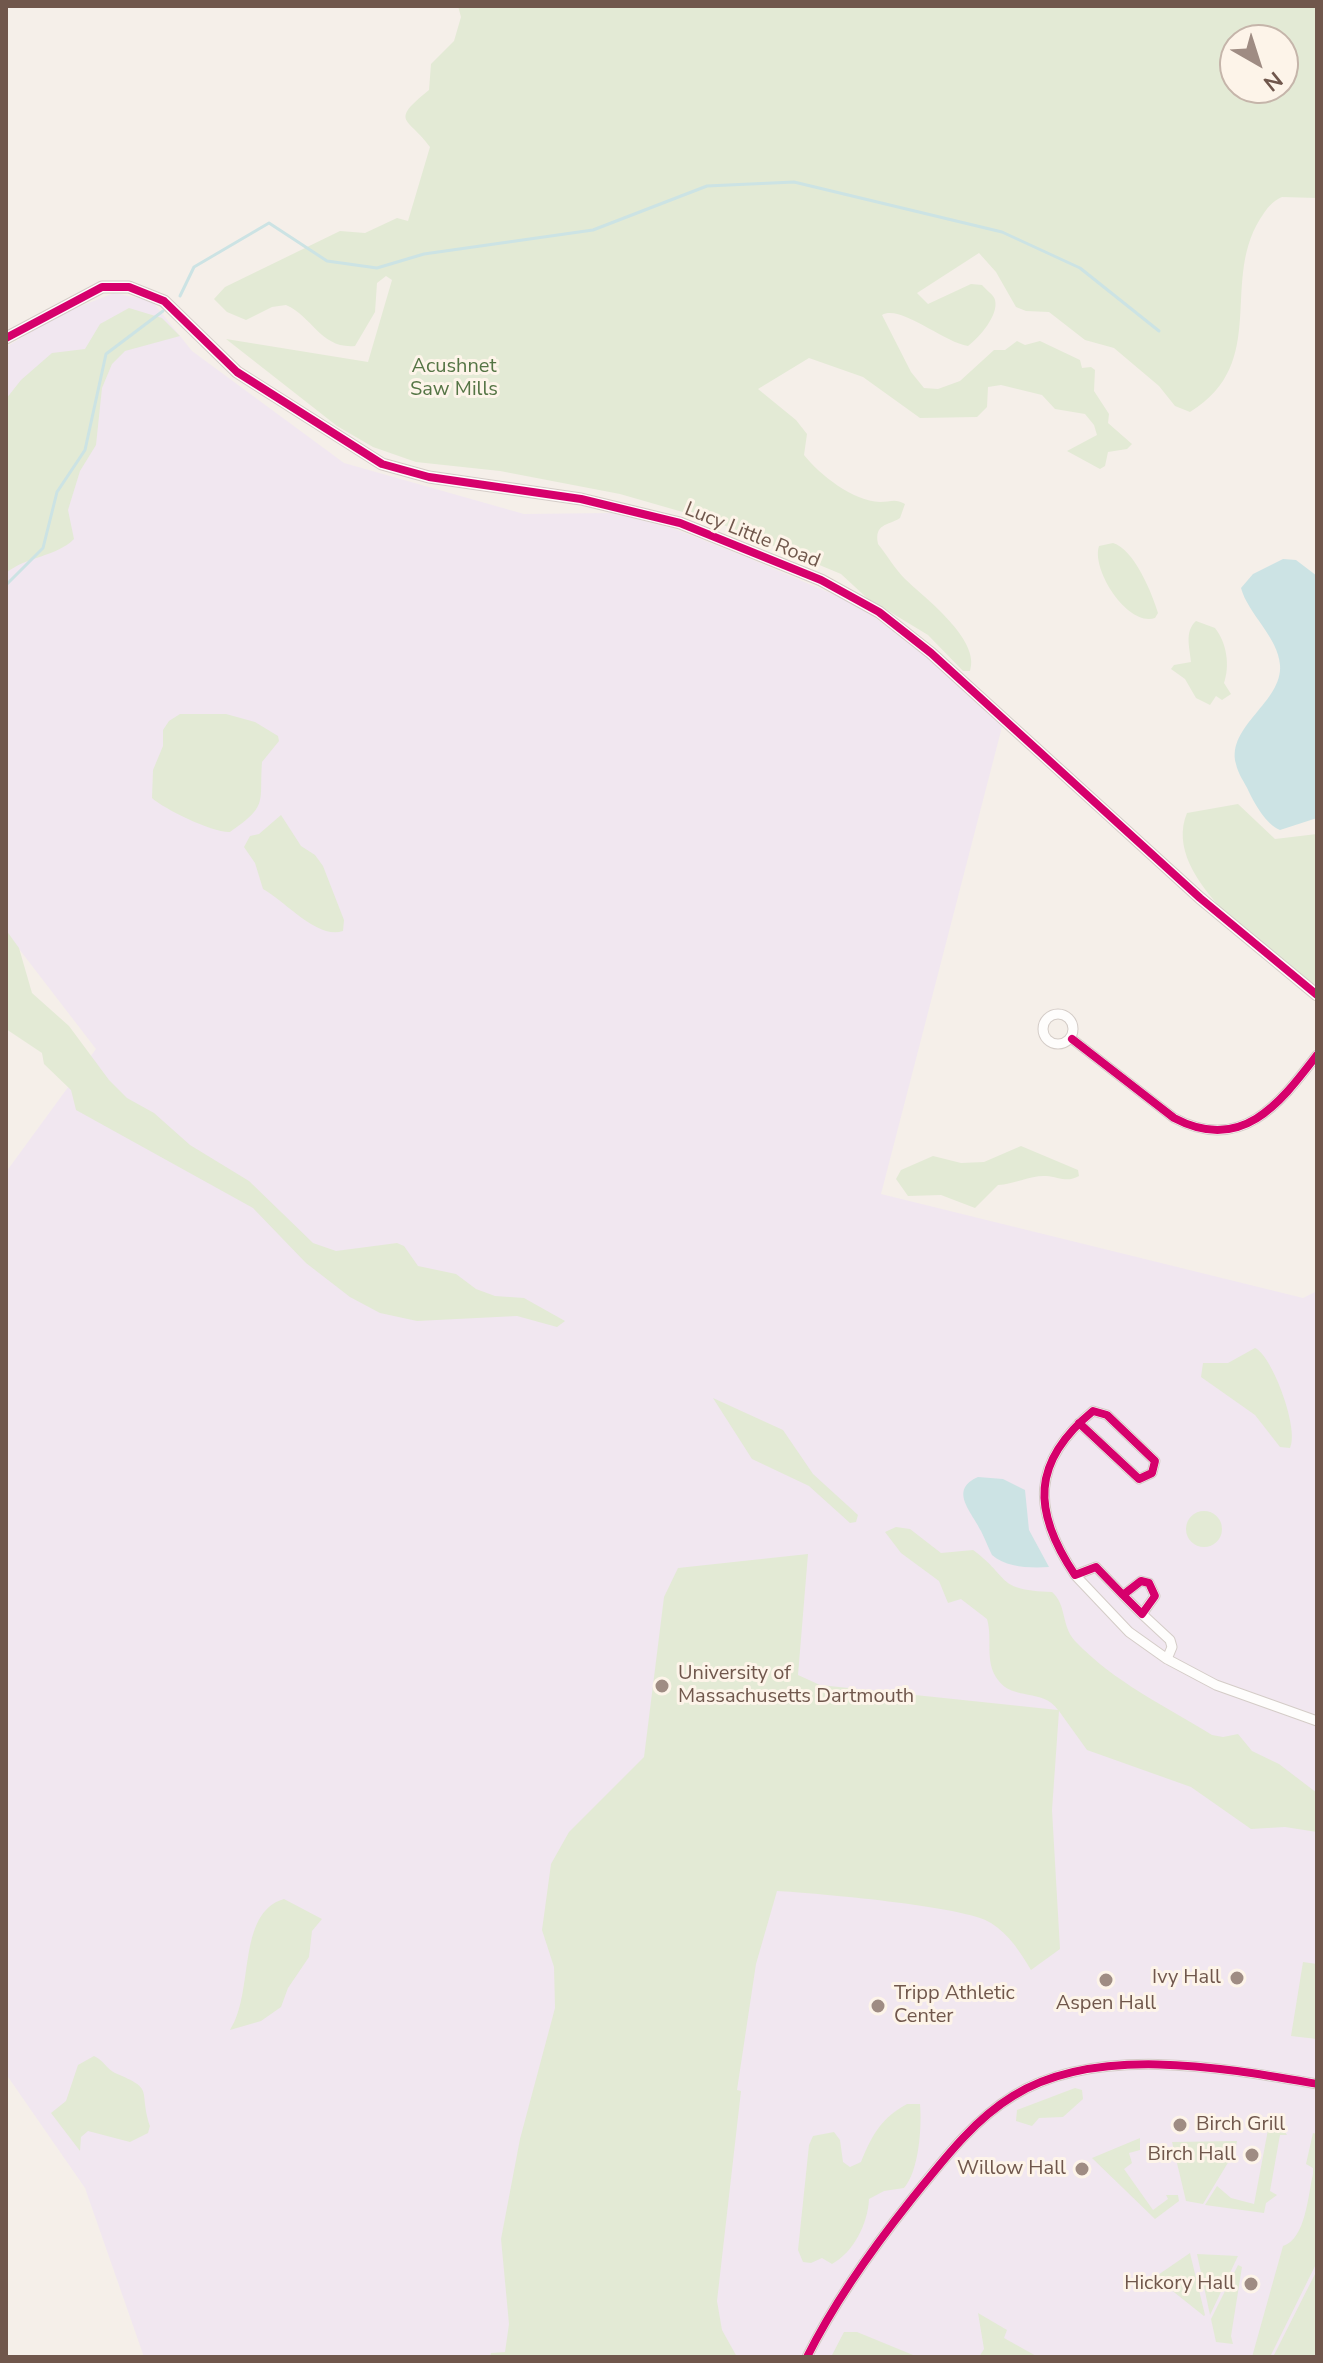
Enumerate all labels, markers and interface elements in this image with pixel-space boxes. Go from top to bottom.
north arrow [1219,24,1299,104]
text: N [1257,64,1289,98]
park label: Acushnet Saw Mills [410,355,498,402]
street label: Lucy Little Road [681,498,823,574]
place label: University of Massachusetts Dartmouth [678,1662,914,1709]
marker: University of Massachusetts Dartmouth [653,1677,671,1695]
place label: Ivy Hall [1152,1966,1221,1990]
marker: Ivy Hall [1228,1969,1246,1987]
marker: Aspen Hall [1097,1971,1115,1989]
place label: Tripp Athletic Center [894,1982,1015,2029]
place label: Aspen Hall [1056,1992,1156,2016]
marker: Tripp Athletic Center [869,1997,887,2015]
place label: Birch Grill [1196,2113,1285,2137]
marker: Birch Grill [1171,2116,1189,2134]
place label: Birch Hall [1147,2143,1236,2167]
marker: Birch Hall [1243,2146,1261,2164]
place label: Willow Hall [957,2157,1066,2181]
marker: Willow Hall [1073,2160,1091,2178]
place label: Hickory Hall [1124,2272,1235,2296]
marker: Hickory Hall [1242,2275,1260,2293]

